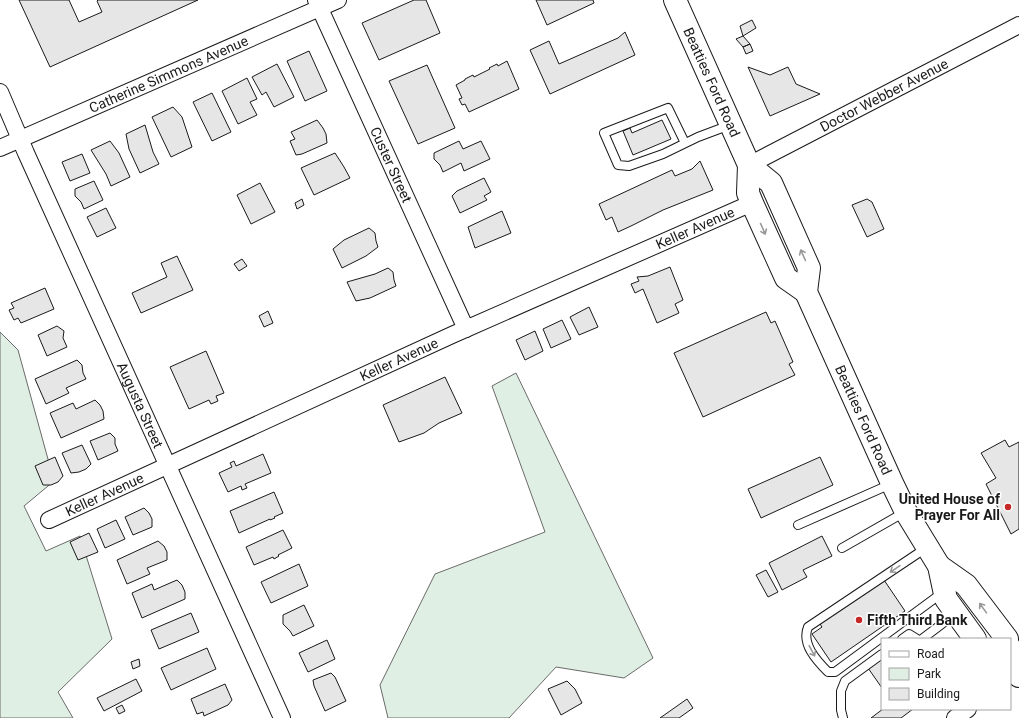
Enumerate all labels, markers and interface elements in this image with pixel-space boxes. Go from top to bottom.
street label: Beatties Ford Road [680,25,743,139]
street label: Catherine Simmons Avenue [87,32,250,116]
street label: Doctor Webber Avenue [817,55,951,135]
street label: Custer Street [367,124,415,205]
street label: Keller Avenue [653,204,737,252]
one-way arrow [760,222,768,234]
one-way arrow [799,249,806,261]
street label: Keller Avenue [357,335,441,384]
street label: Augusta Street [114,360,167,451]
street label: Beatties Ford Road [832,363,895,477]
street label: Keller Avenue [63,470,146,519]
place label: United House of Prayer For All [899,491,1001,523]
marker: United House of Prayer For All [1003,502,1013,512]
one-way arrow [889,565,900,574]
one-way arrow [979,602,987,613]
place label: Fifth Third Bank [867,612,968,628]
marker: Fifth Third Bank [854,615,864,625]
legend [881,638,1011,710]
one-way arrow [808,645,816,657]
text: Road [917,647,945,661]
text: Park [917,667,942,681]
text: Building [917,687,960,701]

